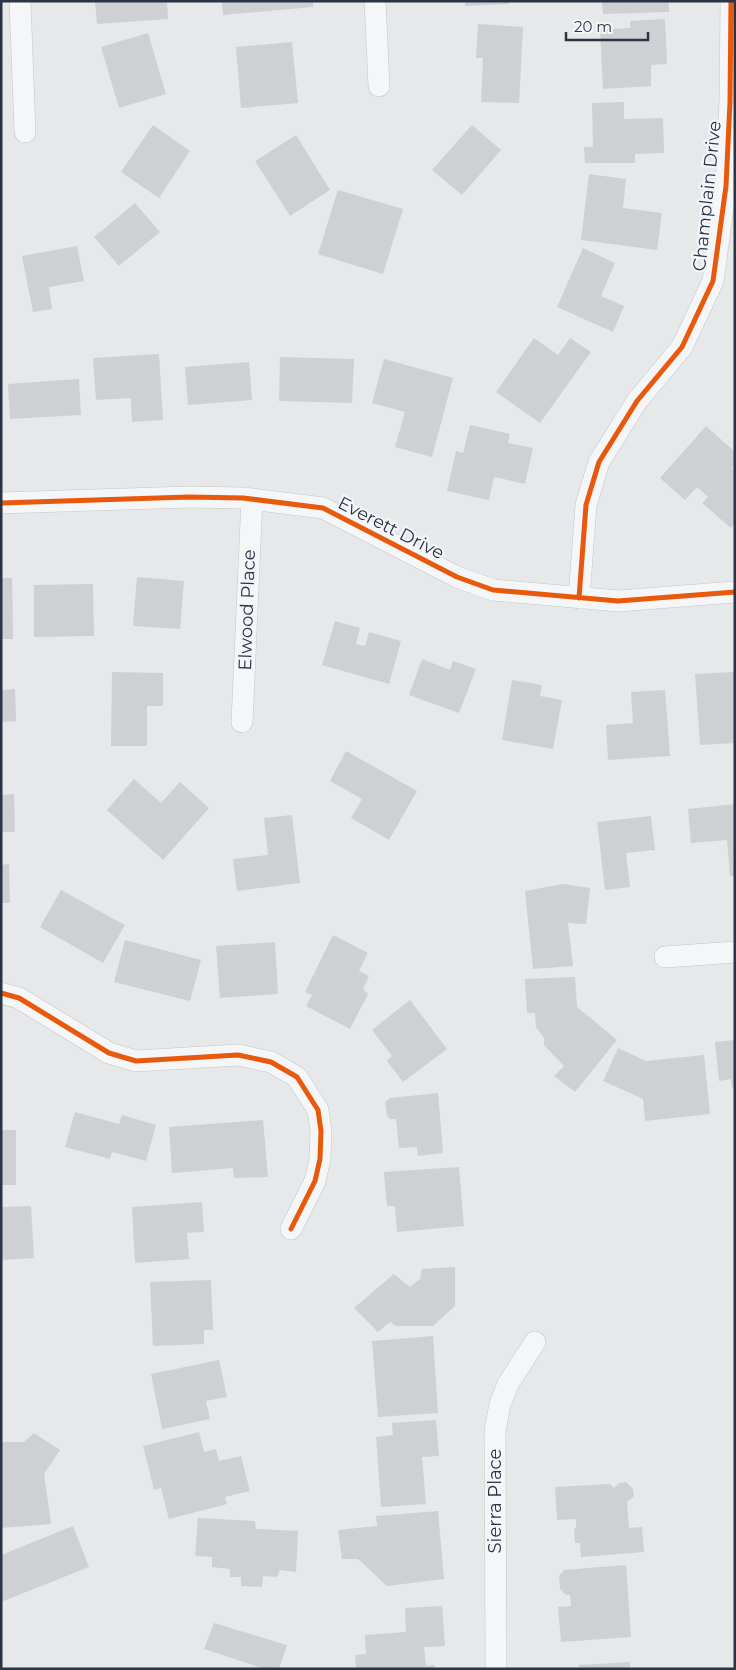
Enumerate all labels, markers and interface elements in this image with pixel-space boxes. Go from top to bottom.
scale bar [566,10,648,42]
text: 20 m [574,17,612,36]
street label: Champlain Drive [688,120,726,272]
street label: Everett Drive [334,492,448,564]
street label: Elwood Place [234,549,260,671]
street label: Sierra Place [484,1448,506,1553]

